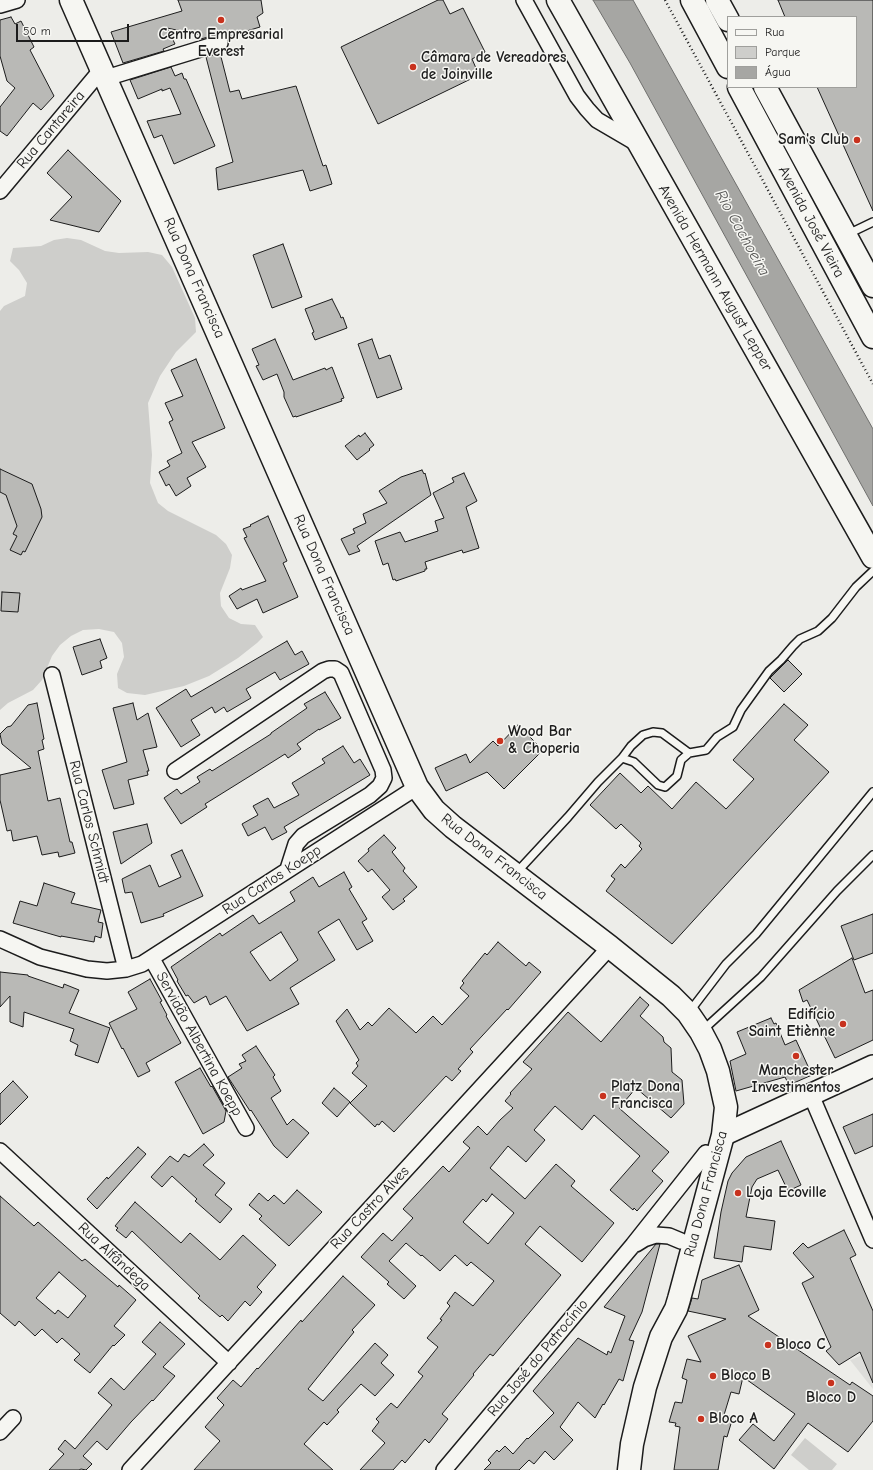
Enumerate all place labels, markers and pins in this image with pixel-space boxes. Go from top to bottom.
marker: Centro Empresarial Everest [216,15,226,25]
place label: Centro Empresarial Everest [159,26,283,61]
place label: Câmara de Vereadores de Joinville [421,49,566,84]
marker: Câmara de Vereadores de Joinville [408,62,418,72]
place label: Sam's Club [778,131,849,149]
marker: Sam's Club [852,135,862,145]
place label: Wood Bar & Choperia [508,723,580,758]
marker: Wood Bar & Choperia [495,736,505,746]
place label: Edifício Saint Etiènne [749,1006,835,1041]
marker: Edifício Saint Etiènne [838,1019,848,1029]
marker: Manchester Investimentos [791,1051,801,1061]
place label: Manchester Investimentos [752,1062,840,1097]
place label: Platz Dona Francisca [611,1078,680,1113]
marker: Platz Dona Francisca [598,1091,608,1101]
place label: Loja Ecoville [746,1184,826,1202]
marker: Loja Ecoville [733,1188,743,1198]
place label: Bloco C [776,1336,826,1354]
marker: Bloco C [763,1340,773,1350]
place label: Bloco B [721,1367,771,1385]
marker: Bloco B [708,1371,718,1381]
marker: Bloco D [826,1378,836,1388]
place label: Bloco D [806,1389,856,1407]
place label: Bloco A [709,1410,758,1428]
marker: Bloco A [696,1414,706,1424]

